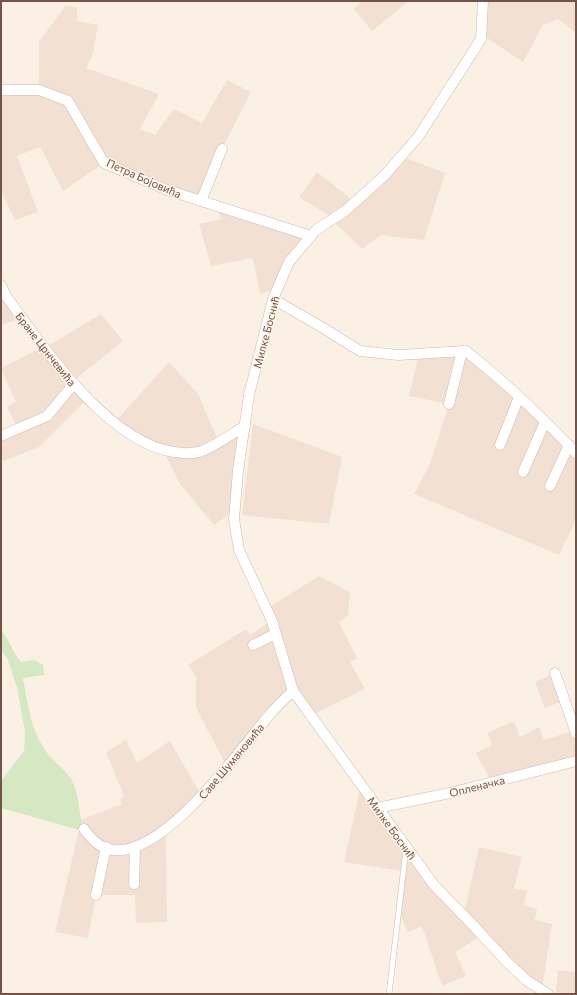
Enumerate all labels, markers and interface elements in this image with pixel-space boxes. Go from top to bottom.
street label: Петра Бојовића [105,156,183,200]
street label: Милке Боснић [250,294,282,370]
street label: Бране Црнчевића [13,310,79,388]
street label: Саве Шумановића [196,721,266,801]
street label: Опленачка [448,773,506,799]
street label: Милке Боснић [365,794,419,862]

